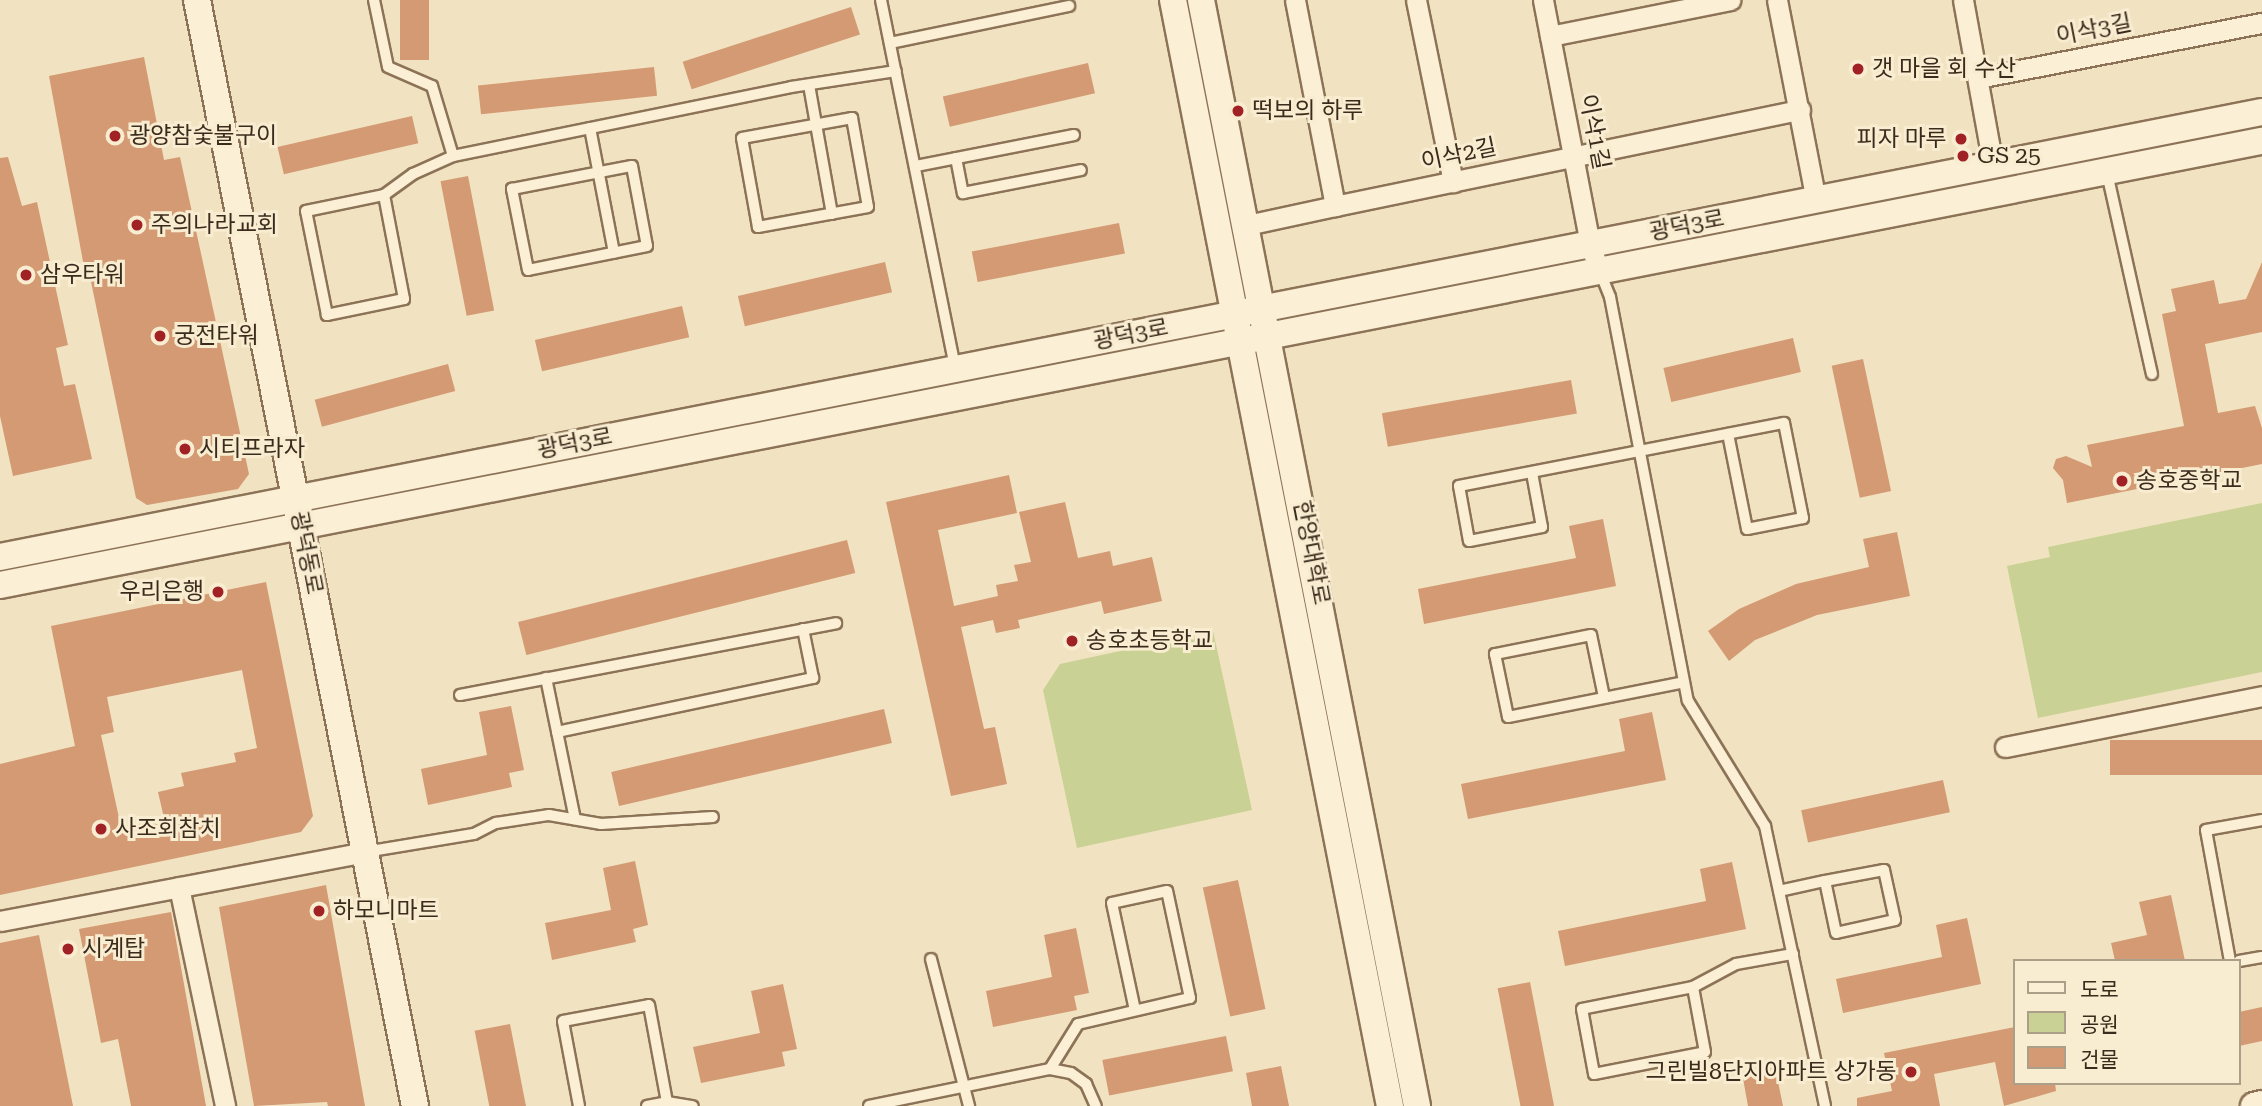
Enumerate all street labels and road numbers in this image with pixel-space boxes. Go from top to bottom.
street label: 이삭3길 [2054,9,2134,51]
street label: 이삭1길 [1573,92,1615,172]
street label: 이삭2길 [1419,134,1499,176]
street label: 광덕3로 [1647,205,1727,247]
street label: 광덕3로 [1091,314,1171,356]
street label: 광덕3로 [535,423,615,465]
street label: 한양대학로 [1287,498,1335,608]
street label: 광덕동로 [284,509,328,597]

